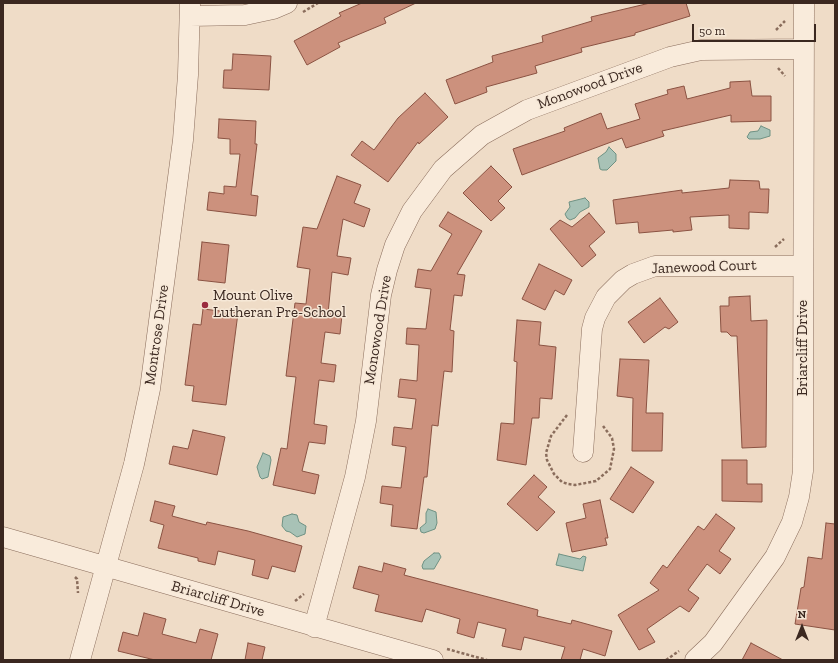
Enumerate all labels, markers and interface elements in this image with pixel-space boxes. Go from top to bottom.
scale bar [694,16,818,42]
text: 50 m [699,24,725,38]
street label: Monowood Drive [535,59,645,113]
street label: Janewood Court [651,256,757,278]
street label: Monowood Drive [360,274,396,386]
street label: Montrose Drive [141,284,173,386]
place label: Mount Olive Lutheran Pre-School [213,287,346,322]
marker: Mount Olive Lutheran Pre-School [200,300,210,310]
street label: Briarcliff Drive [794,300,812,396]
street label: Briarcliff Drive [169,577,267,621]
north arrow [782,607,822,647]
text: N [798,608,806,621]

